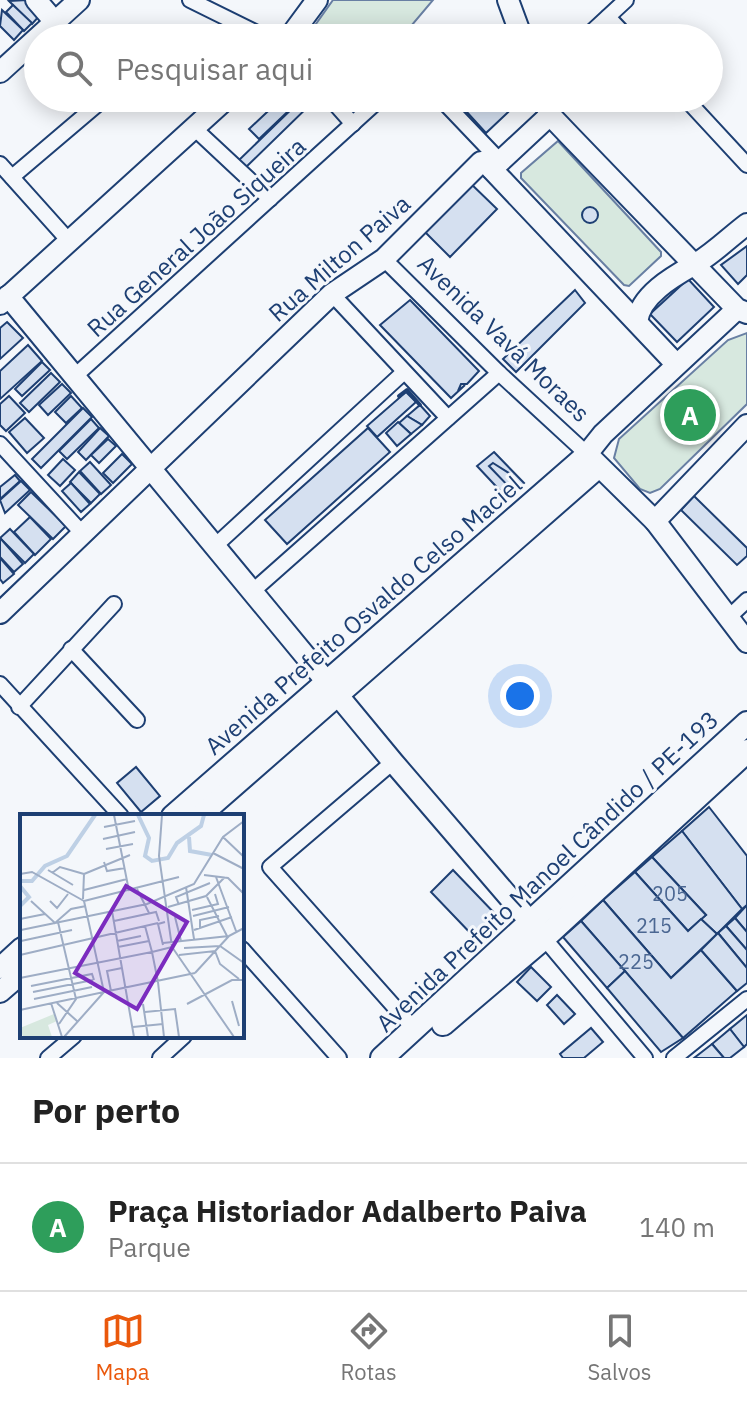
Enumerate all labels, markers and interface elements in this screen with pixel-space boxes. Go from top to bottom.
search box [24,24,723,112]
icon: search [52,46,96,90]
text: Pesquisar aqui [116,49,313,88]
street label: Rua General João Siqueira [80,130,312,344]
street label: Rua Milton Paiva [261,187,417,328]
street label: Avenida Vavá Moraes [411,247,597,429]
pin: A [664,385,716,445]
street label: Avenida Prefeito Osvaldo Celso Maciel [198,468,528,762]
your location [500,676,540,716]
street label: Avenida Prefeito Manoel Cândido / PE-193 [369,703,725,1039]
inset map [20,814,244,1038]
house number: 205 [652,880,688,907]
house number: 215 [636,912,672,939]
house number: 225 [618,948,654,975]
text: Por perto [32,1088,180,1132]
text: Praça Historiador Adalberto Paiva [108,1191,587,1230]
text: A [49,1210,67,1244]
text: 140 m [639,1210,715,1244]
text: Parque [108,1230,191,1264]
tab: Mapa [95,1309,150,1386]
tab: Rotas [340,1309,397,1386]
tab: Salvos [588,1309,652,1386]

